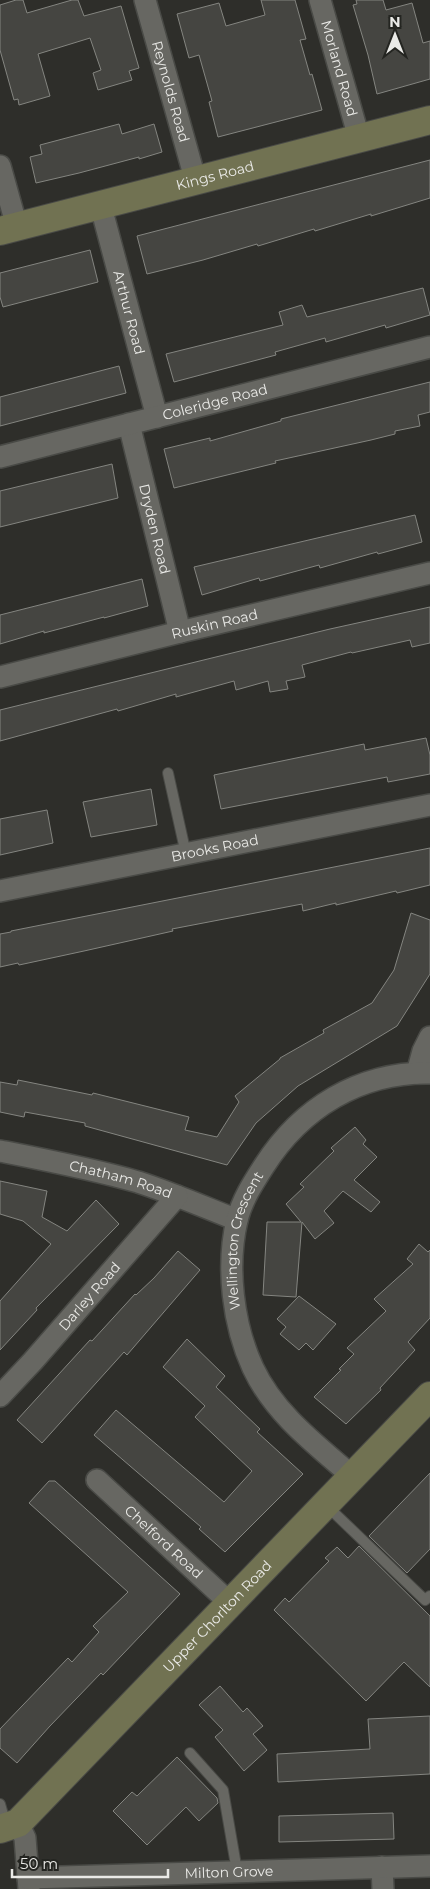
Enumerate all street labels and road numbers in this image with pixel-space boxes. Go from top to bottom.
street label: Morland Road [317,18,361,118]
street label: Reynolds Road [148,39,193,144]
street label: Kings Road [174,157,256,194]
street label: Arthur Road [109,268,149,356]
street label: Coleridge Road [161,380,270,424]
street label: Dryden Road [135,482,174,576]
street label: Ruskin Road [169,605,260,643]
street label: Brooks Road [169,831,260,866]
street label: Chatham Road [68,1156,175,1202]
street label: Wellington Crescent [223,1168,267,1311]
street label: Darley Road [55,1258,124,1334]
street label: Chelford Road [121,1501,207,1582]
street label: Upper Chorlton Road [159,1557,276,1676]
street label: Milton Grove [184,1862,274,1882]

